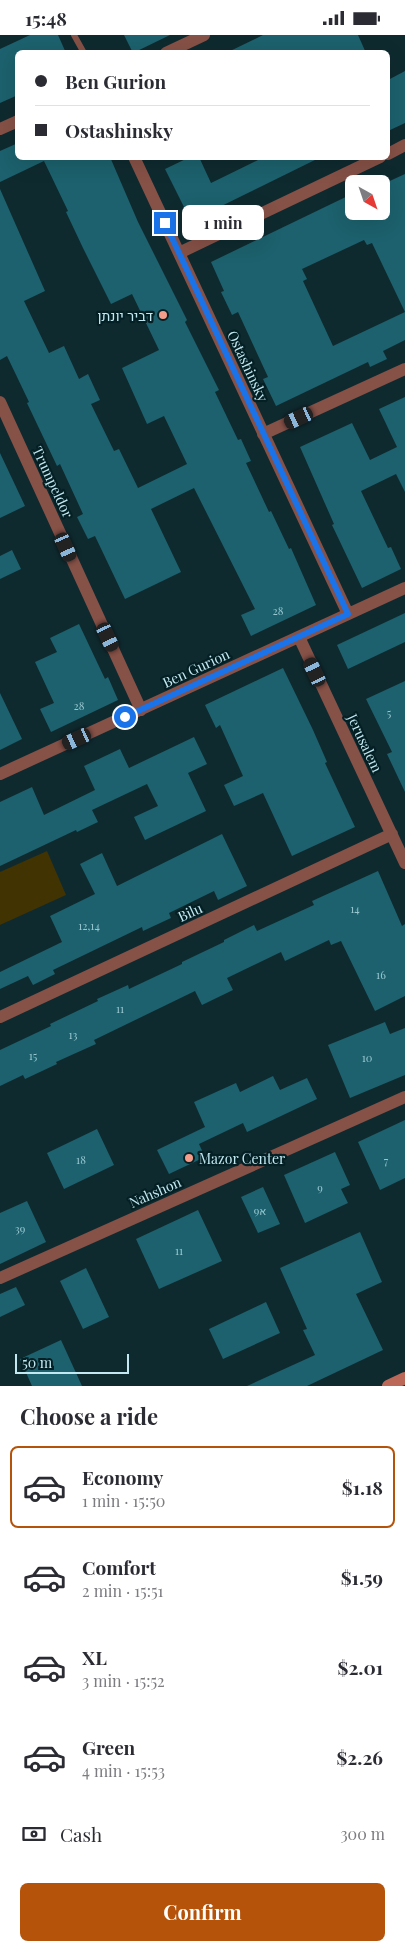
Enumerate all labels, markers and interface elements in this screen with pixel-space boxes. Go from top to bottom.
text: 15:48 [25,5,67,31]
text: Ben Gurion [65,68,166,94]
text: Ostashinsky [65,117,173,143]
north arrow [345,175,390,220]
map controls [345,175,390,220]
callout: 1 min [182,205,265,241]
route end [154,212,176,234]
text: 1 min [203,212,243,233]
place label: דביר יונתן [98,306,153,325]
marker: דביר יונתן [157,309,169,321]
street label: Ostashinsky [223,327,273,405]
car [282,405,315,431]
street label: Trumpeldor [28,443,78,521]
car [53,530,78,564]
house number: 28 [273,603,284,618]
car [94,620,121,654]
street label: Ben Gurion [159,644,233,692]
car [301,655,328,689]
house number: 28 [74,698,85,713]
house number: 5 [387,705,392,720]
route start [114,706,136,728]
street label: Jerusalem [343,710,387,776]
car [60,726,93,752]
street label: Bilu [175,898,205,926]
house number: 14 [350,901,360,916]
house number: 12,14 [78,918,100,933]
house number: 16 [376,967,386,982]
house number: 11 [116,1001,124,1016]
house number: 13 [69,1027,77,1042]
house number: 15 [29,1048,38,1063]
house number: 10 [362,1050,373,1065]
place label: Mazor Center [199,1149,286,1168]
house number: 18 [76,1152,86,1167]
marker: Mazor Center [183,1152,195,1164]
house number: 7 [384,1153,389,1168]
street label: Nahshon [126,1172,185,1212]
house number: 9 [317,1180,323,1195]
house number: 9א [254,1203,266,1218]
house number: 39 [15,1221,26,1236]
house number: 11 [175,1243,183,1258]
scale bar [15,1351,129,1374]
text: 50 m [22,1353,52,1372]
text: Choose a ride [20,1401,158,1431]
text: Economy [82,1464,163,1490]
icon: car [22,1465,67,1510]
text: $1.18 [342,1474,383,1500]
text: 1 min · 15:50 [82,1490,165,1511]
text: Comfort [82,1554,156,1580]
icon: car [22,1555,67,1600]
text: $1.59 [341,1564,383,1590]
text: 2 min · 15:51 [82,1580,163,1601]
text: XL [82,1644,107,1670]
icon: car [22,1645,67,1690]
text: $2.01 [337,1654,383,1680]
text: 3 min · 15:52 [82,1670,165,1691]
text: Green [82,1734,135,1760]
icon: car [22,1735,67,1780]
text: $2.26 [336,1744,383,1770]
text: 4 min · 15:53 [82,1760,165,1781]
icon: cash [20,1820,48,1848]
text: Cash [60,1821,102,1847]
text: 300 m [340,1823,385,1844]
button: Confirm [20,1883,385,1941]

